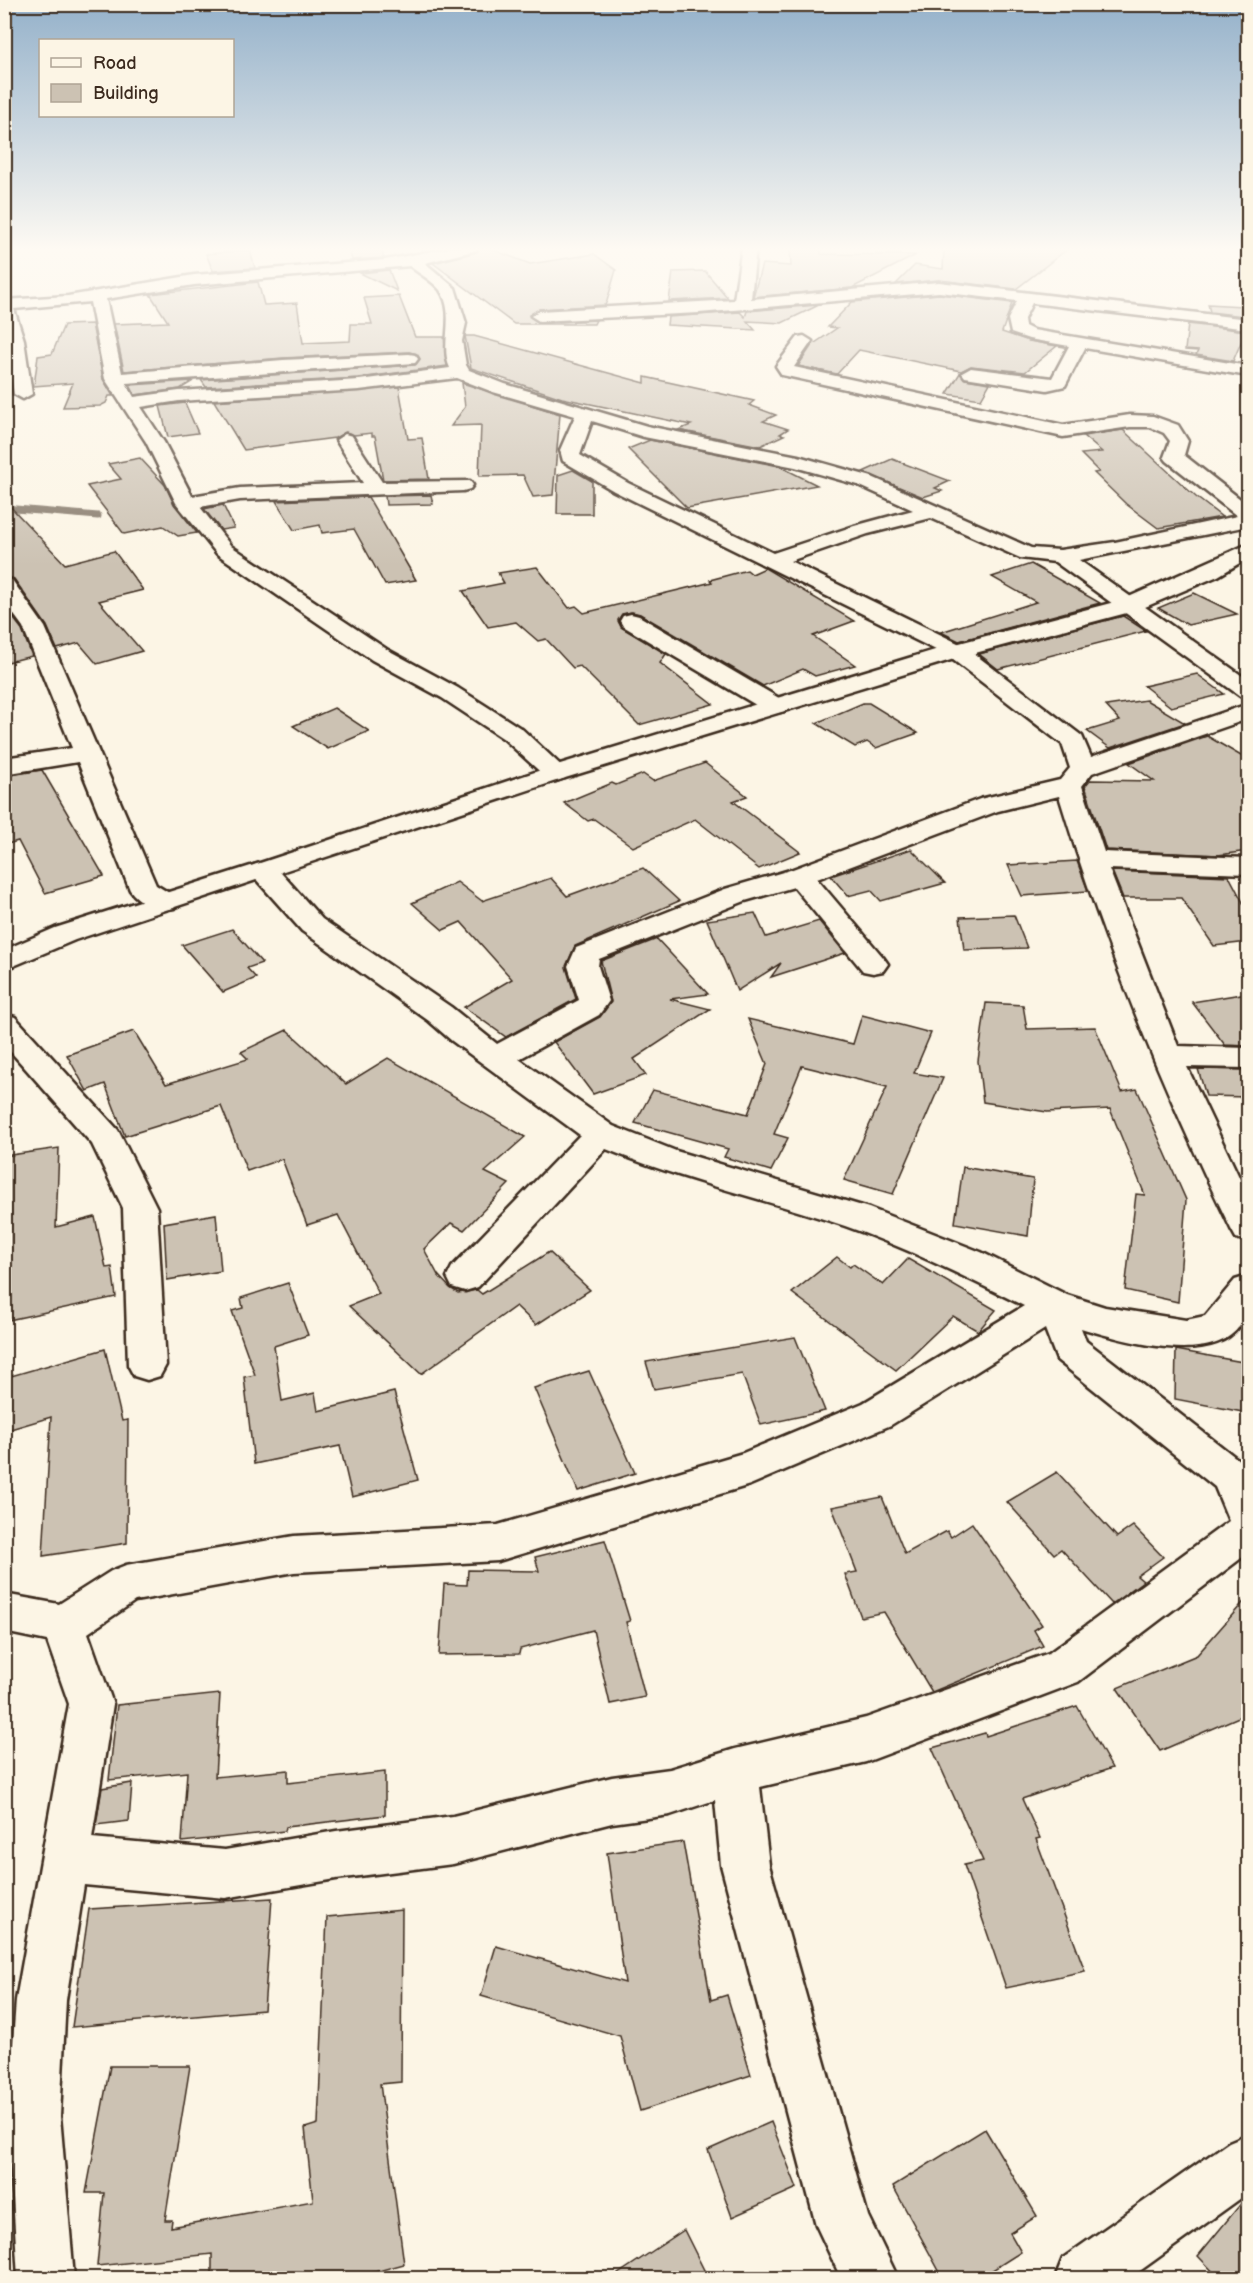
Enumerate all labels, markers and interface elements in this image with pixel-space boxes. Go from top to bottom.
legend [39,39,234,117]
text: Road [93,53,137,74]
text: Building [93,83,159,104]

